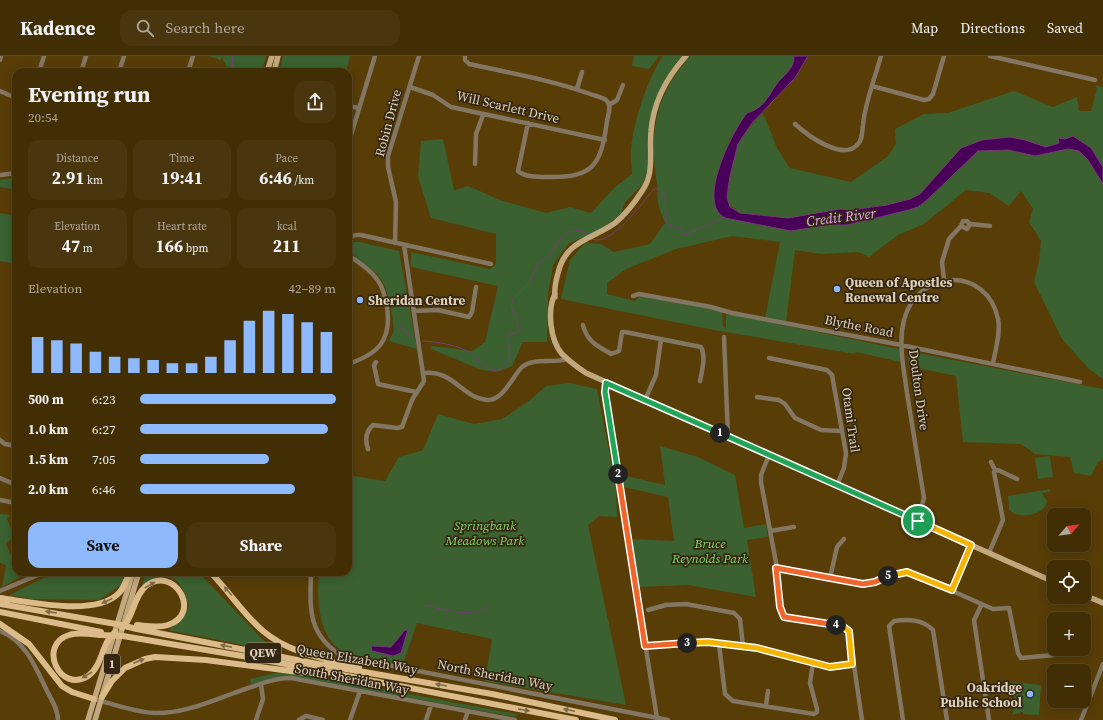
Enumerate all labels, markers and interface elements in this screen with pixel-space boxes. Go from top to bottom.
search box [120,10,400,46]
text: Kadence [20,15,96,41]
icon: search [134,17,156,39]
text: Search here [166,17,245,38]
text: Map [911,18,938,38]
text: Directions [960,18,1025,38]
text: Saved [1047,18,1083,38]
text: Evening run [28,79,151,109]
button: share [294,81,336,123]
street label: Robin Drive [371,87,405,159]
street label: Will Scarlett Drive [455,87,562,127]
text: 20:54 [28,109,58,126]
text: Distance [56,151,99,166]
text: Time [169,151,195,166]
text: Pace [275,151,298,166]
text: 2.91 [52,166,84,190]
text: 19:41 [161,166,203,190]
text: 6:46 [259,166,292,190]
text: km [84,173,103,188]
text: /km [292,173,314,188]
water label: Credit River [805,203,877,231]
text: Elevation [54,219,100,234]
text: Heart rate [157,219,207,234]
text: kcal [277,219,297,234]
text: 47 [62,234,80,258]
text: 166 [156,234,183,258]
text: 211 [273,234,300,258]
text: m [80,241,93,256]
text: bpm [183,241,208,256]
place label: Queen of Apostles Renewal Centre [845,274,952,306]
text: Elevation [28,280,82,297]
text: 42–89 m [289,280,336,297]
marker: Queen of Apostles Renewal Centre [832,284,842,294]
place label: Sheridan Centre [368,292,465,309]
marker: Sheridan Centre [355,295,365,305]
street label: Blythe Road [823,311,895,341]
street label: Doulton Drive [905,349,933,432]
street label: Otami Trail [838,386,864,454]
text: 500 m [28,391,64,408]
text: 6:23 [92,391,115,408]
text: 1.0 km [28,421,68,438]
text: 6:27 [92,421,115,438]
pin: 1 [710,423,730,443]
text: 1 [717,425,723,440]
text: 1.5 km [28,451,68,468]
text: 7:05 [92,451,115,468]
pin: 2 [608,464,628,484]
text: 2 [615,466,621,481]
text: 2.0 km [28,481,68,498]
text: 6:46 [92,481,115,498]
pin [901,504,935,538]
north arrow [1047,508,1091,552]
map controls [1047,508,1091,708]
icon: arrive [907,510,929,532]
park label: Springbank Meadows Park [445,517,525,549]
button: Save [28,522,178,568]
button: Share [186,522,336,568]
park label: Bruce Reynolds Park [671,535,749,567]
button: locate [1047,560,1091,604]
pin: 5 [878,566,898,586]
text: 5 [885,568,891,583]
one-way arrow [144,582,156,589]
one-way arrow [223,586,232,597]
one-way arrow [101,598,113,604]
one-way arrow [45,609,57,615]
button: + [1047,612,1091,656]
pin: 4 [826,615,846,635]
text: 4 [833,617,839,632]
pin: 3 [677,633,697,653]
text: 3 [684,635,690,650]
street label: Queen Elizabeth Way [295,640,419,678]
one-way arrow [220,642,232,648]
road number: QEW [245,643,281,663]
road number: 1 [104,654,120,674]
street label: North Sheridan Way [436,656,554,695]
one-way arrow [134,658,146,664]
street label: South Sheridan Way [294,660,411,698]
button: − [1047,664,1091,708]
one-way arrow [81,672,93,679]
place label: Oakridge Public School [940,679,1022,711]
one-way arrow [435,682,447,688]
marker: Oakridge Public School [1025,689,1035,699]
one-way arrow [517,707,530,713]
one-way arrow [562,707,575,713]

